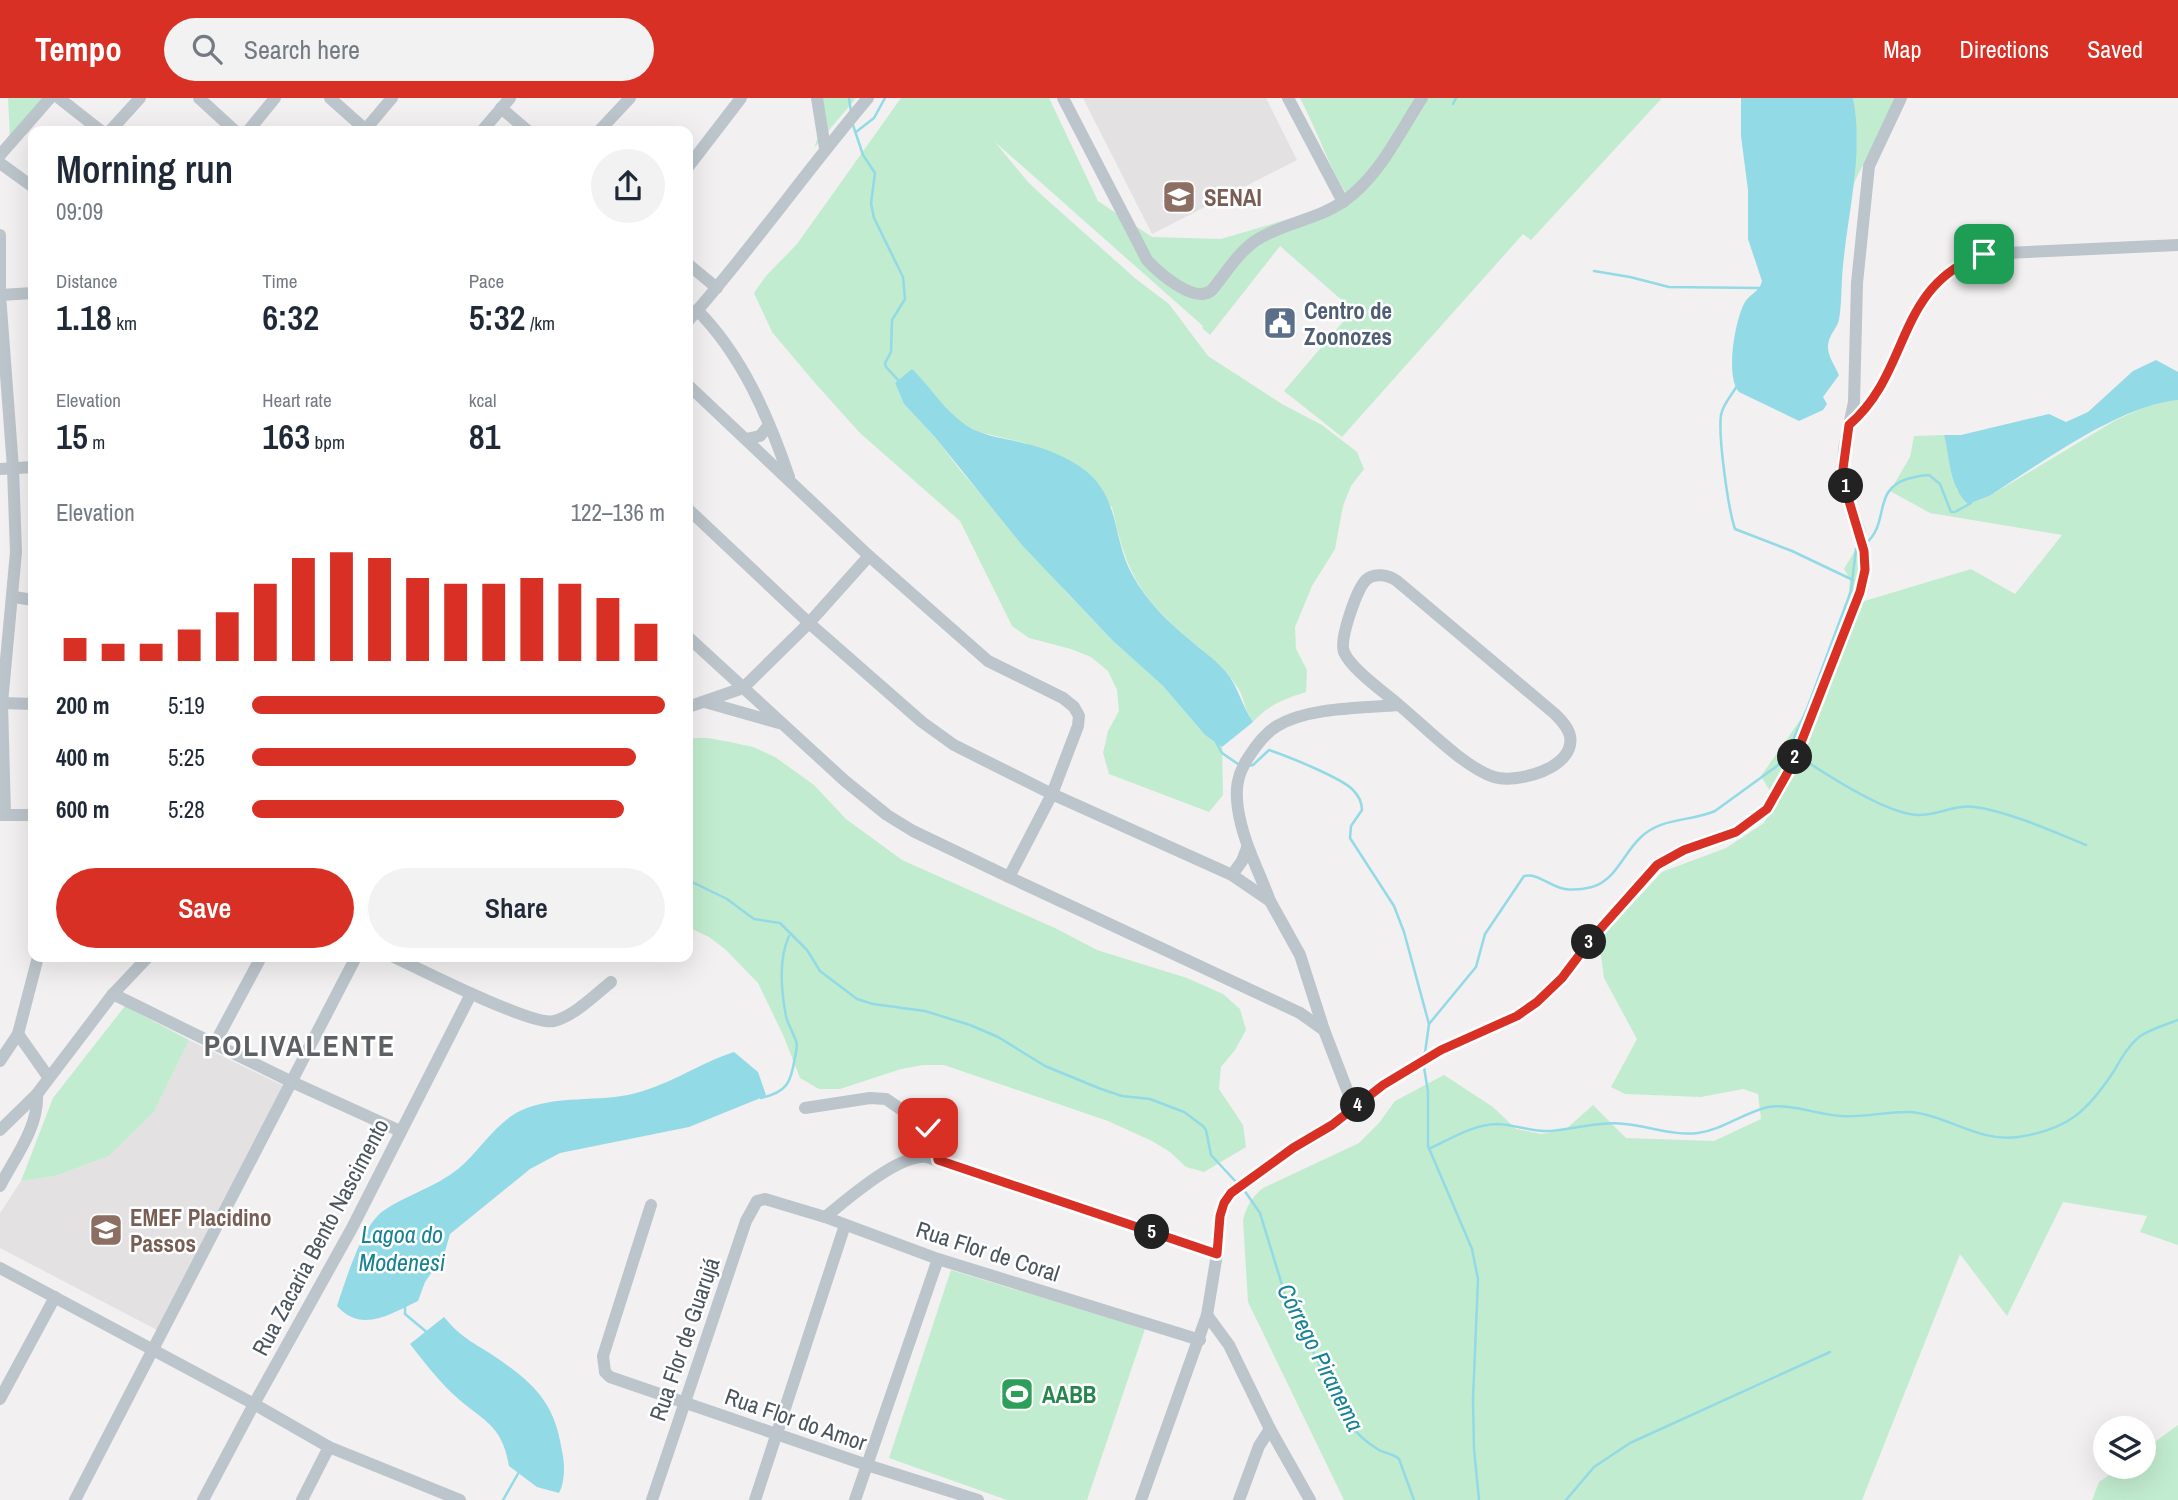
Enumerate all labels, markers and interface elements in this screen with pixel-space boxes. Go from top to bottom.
search box [164,18,654,81]
text: Tempo [35,27,122,71]
icon: search [188,30,226,68]
text: Search here [244,32,360,67]
text: Map [1883,33,1921,65]
text: Directions [1959,33,2049,65]
text: Saved [2087,33,2143,65]
text: Morning run [56,144,233,195]
button: share [591,149,665,223]
school or university icon: SENAI [1160,178,1198,216]
place label: SENAI [1204,182,1262,213]
text: 09:09 [56,196,103,227]
pin [1954,224,2014,284]
icon: arrive [1965,235,2003,273]
text: Distance [56,268,117,294]
text: Time [262,268,297,294]
text: Pace [469,268,504,294]
text: 1.18 [56,294,112,341]
text: 6:32 [262,294,319,341]
text: 5:32 [469,294,526,341]
place label: Centro de Zoonozes [1304,295,1392,352]
public building icon: Centro de Zoonozes [1261,304,1299,342]
text: km [112,310,137,336]
text: /km [526,310,555,336]
text: Elevation [56,387,121,413]
text: Heart rate [262,387,332,413]
text: kcal [469,387,496,413]
text: 15 [56,413,88,460]
text: 163 [262,413,310,460]
text: 81 [469,413,501,460]
text: m [88,429,105,455]
text: bpm [310,429,345,455]
pin: 1 [1828,468,1864,504]
text: 1 [1841,472,1850,498]
text: Elevation [56,497,135,528]
text: 122–136 m [571,497,665,528]
text: 200 m [56,690,109,721]
text: 5:19 [168,690,205,721]
pin: 2 [1778,740,1812,774]
text: 400 m [56,742,109,773]
text: 5:25 [168,742,205,773]
text: 2 [1790,743,1799,769]
text: 600 m [56,794,109,825]
text: 5:28 [168,794,205,825]
button: Save [56,868,354,948]
button: Share [368,868,665,948]
pin: 3 [1572,924,1606,960]
text: 3 [1584,928,1593,954]
district label: POLIVALENTE [204,1025,396,1065]
pin: 4 [1340,1088,1376,1122]
text: 4 [1353,1091,1362,1117]
pin [898,1098,958,1158]
icon: check [909,1109,947,1147]
street label: Rua Zacaria Bento Nascimento [244,1113,396,1361]
place label: EMEF Placidino Passos [130,1202,272,1259]
school or university icon: EMEF Placidino Passos [87,1211,125,1249]
street label: Rua Flor de Coral [912,1213,1064,1289]
pin: 5 [1134,1214,1170,1250]
water label: Lagoa do Modenesi [359,1218,446,1278]
text: 5 [1147,1218,1156,1244]
street label: Rua Flor de Guarujá [642,1253,727,1425]
water label: Córrego Piranema [1270,1278,1372,1436]
sports icon: AABB [998,1375,1036,1413]
place label: AABB [1042,1379,1096,1410]
street label: Rua Flor do Amor [721,1380,872,1458]
map controls [2093,1416,2156,1479]
button: layers [2093,1416,2156,1479]

